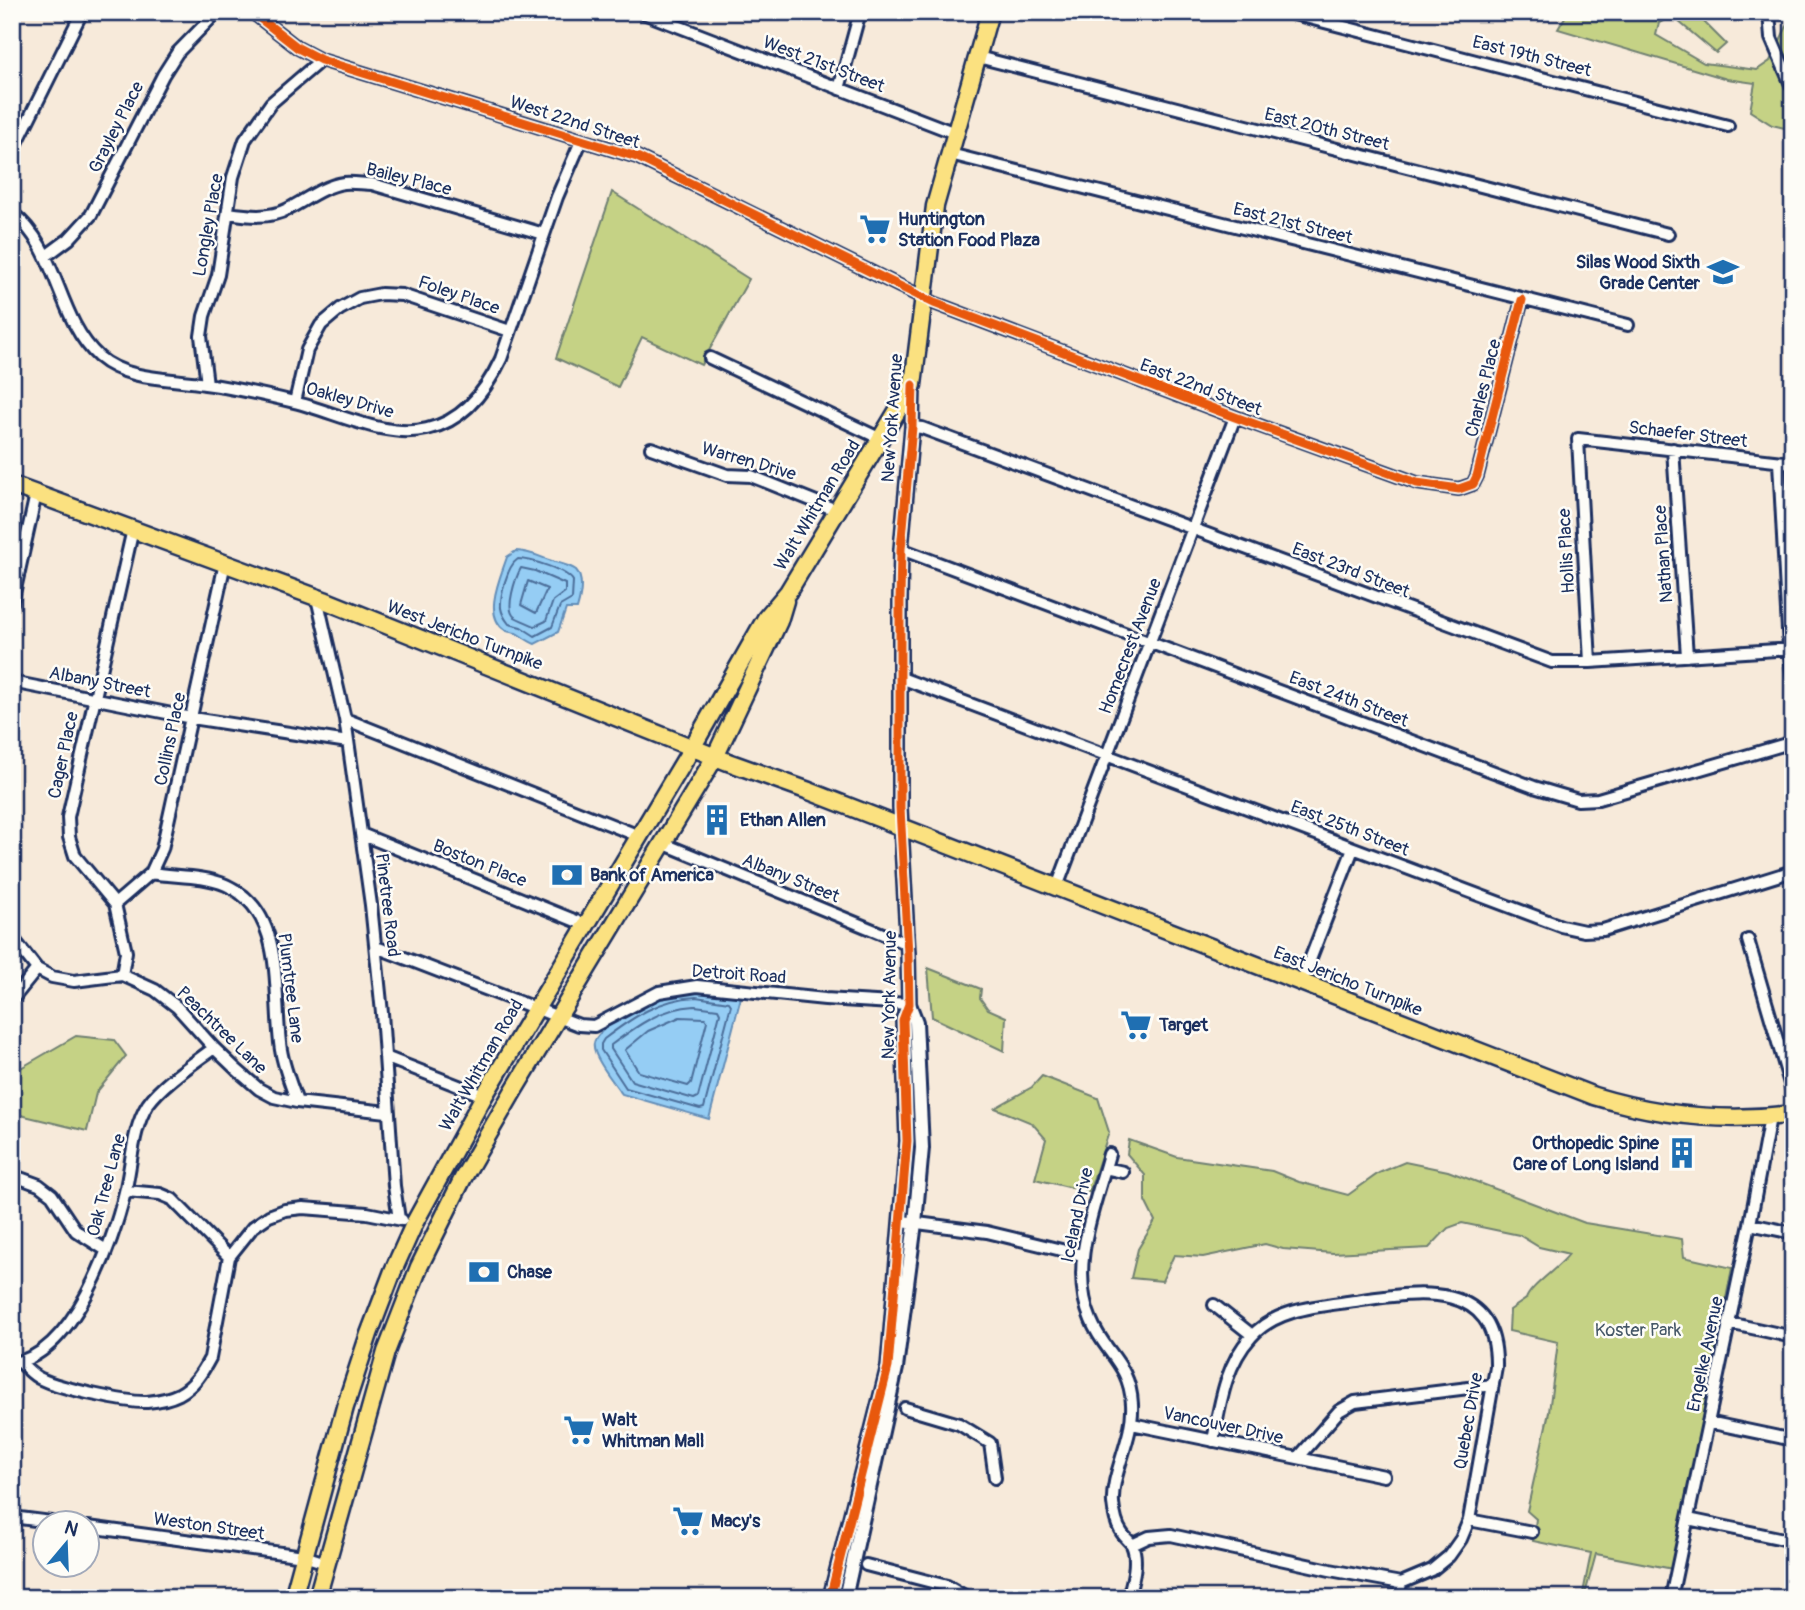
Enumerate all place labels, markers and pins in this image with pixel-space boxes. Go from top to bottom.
place label: Huntington Station Food Plaza [898,208,1041,252]
supermarket icon: Huntington Station Food Plaza [858,212,892,246]
place label: Silas Wood Sixth Grade Center [1576,251,1701,295]
school or university icon: Silas Wood Sixth Grade Center [1706,255,1740,289]
building icon: Ethan Allen [700,803,734,837]
place label: Ethan Allen [740,809,826,832]
bank icon: Bank of America [550,858,584,892]
place label: Bank of America [590,864,714,887]
supermarket icon: Target [1119,1008,1153,1042]
place label: Target [1158,1014,1209,1037]
place label: Orthopedic Spine Care of Long Island [1513,1132,1660,1176]
building icon: Orthopedic Spine Care of Long Island [1665,1136,1699,1170]
bank icon: Chase [467,1255,501,1289]
place label: Chase [507,1261,553,1284]
place label: Walt Whitman Mall [602,1409,704,1453]
supermarket icon: Walt Whitman Mall [562,1413,596,1447]
supermarket icon: Macy's [671,1504,705,1538]
place label: Macy's [711,1510,761,1533]

